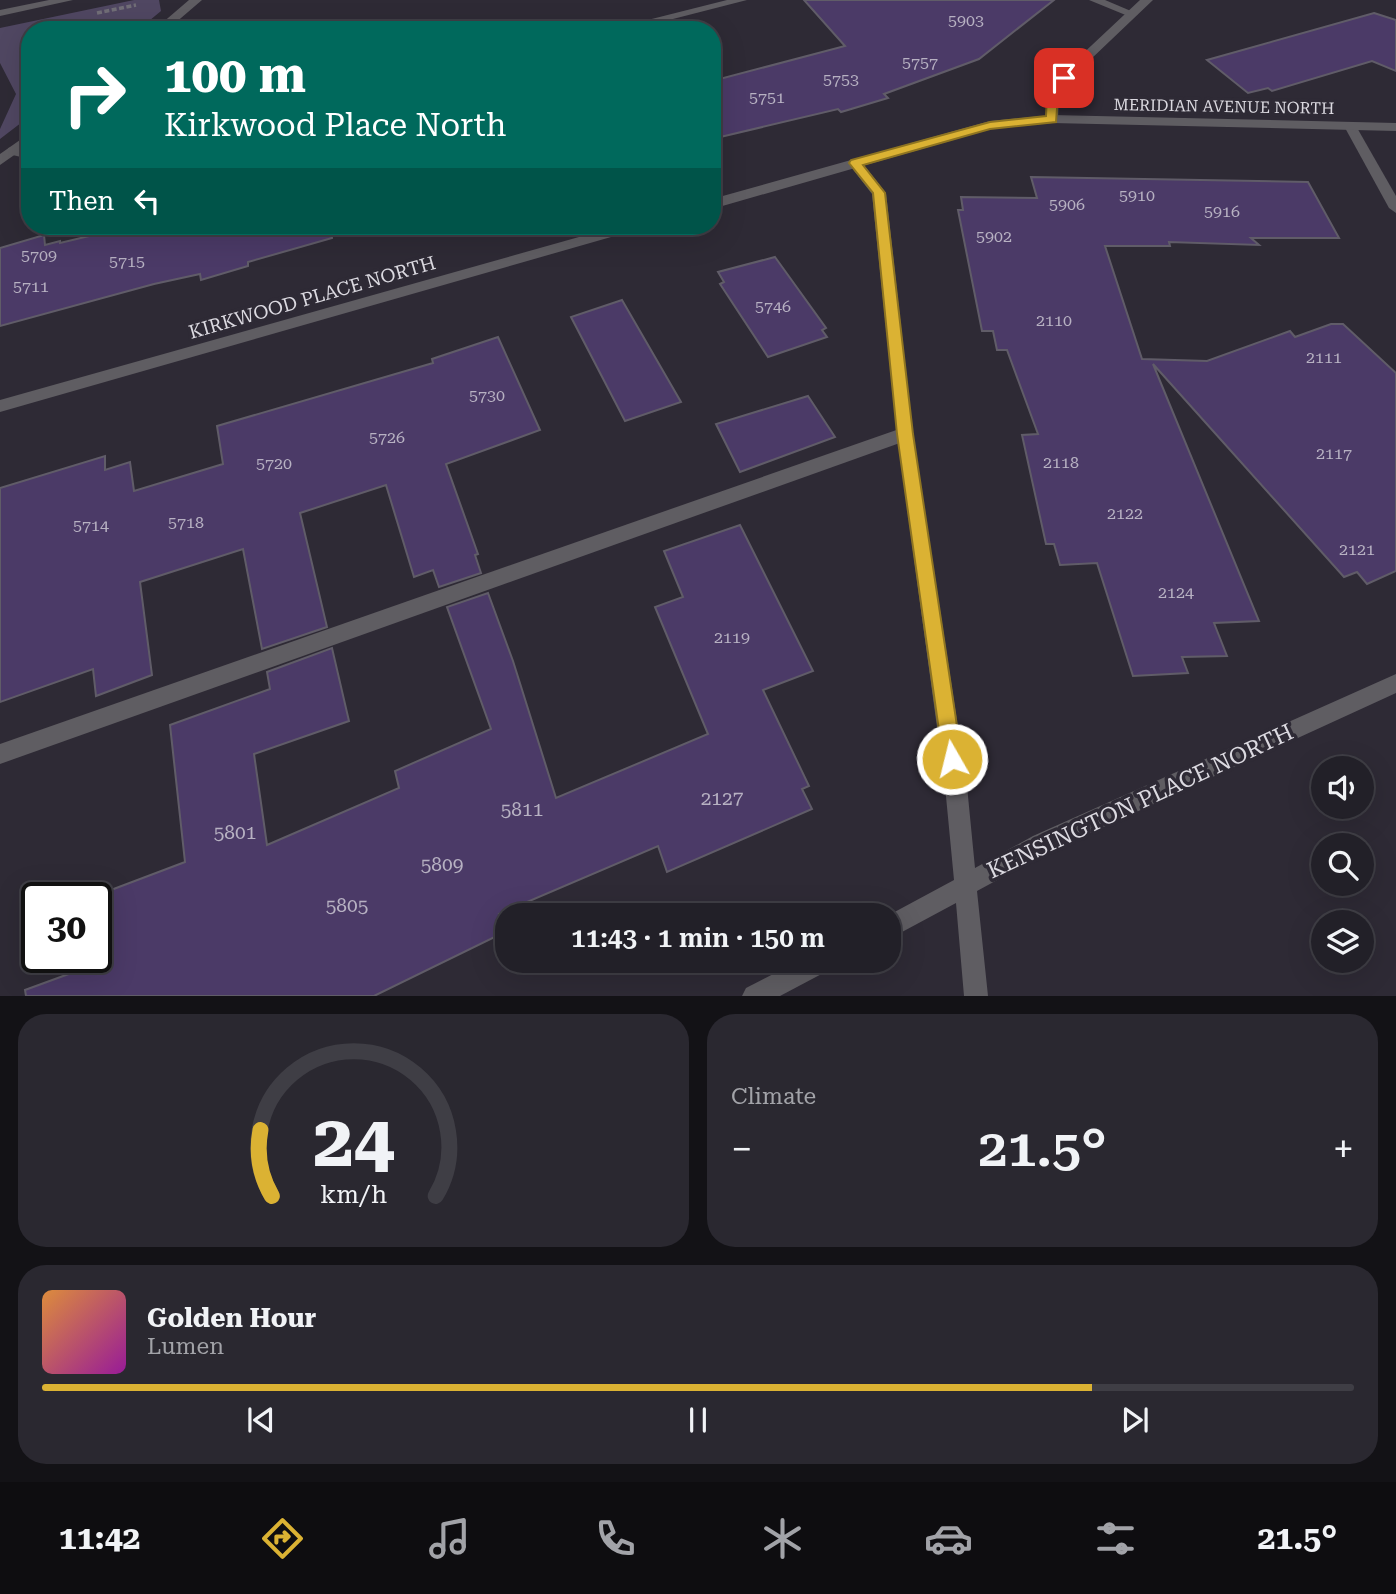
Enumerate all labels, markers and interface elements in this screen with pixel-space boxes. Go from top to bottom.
house number: 5903 [948,11,984,30]
text: 100 m [164,47,306,104]
pin [1034,48,1094,108]
icon: right [49,49,140,140]
house number: 5757 [902,53,938,72]
icon: arrive [1045,59,1083,97]
house number: 5753 [823,70,859,89]
house number: 5751 [749,88,785,107]
street label: MERIDIAN AVENUE NORTH [1113,95,1335,118]
text: Kirkwood Place North [164,106,506,144]
icon: left [128,182,166,220]
text: Then [49,186,114,216]
house number: 5910 [1119,186,1155,205]
house number: 5906 [1049,195,1085,214]
house number: 5916 [1204,202,1240,221]
house number: 5902 [976,227,1012,246]
house number: 5709 [21,246,57,265]
street label: KIRKWOOD PLACE NORTH [186,251,438,344]
house number: 5715 [109,252,145,271]
house number: 5711 [13,277,49,296]
house number: 5746 [755,297,791,316]
house number: 2110 [1036,311,1072,330]
house number: 2111 [1306,348,1342,367]
house number: 5730 [469,386,505,405]
house number: 5726 [369,428,405,447]
house number: 2117 [1316,444,1352,463]
house number: 2118 [1043,453,1079,472]
house number: 5720 [256,454,292,473]
house number: 2122 [1107,504,1143,523]
house number: 5718 [168,513,204,532]
house number: 5714 [73,516,109,535]
house number: 2121 [1339,540,1375,559]
house number: 2124 [1158,583,1194,602]
house number: 2119 [714,628,750,647]
street label: KENSINGTON PLACE NORTH [983,718,1298,884]
position arrow [915,722,989,796]
map controls [1311,756,1374,973]
button: sound [1311,756,1374,819]
house number: 2127 [701,787,744,810]
house number: 5811 [501,798,543,821]
house number: 5801 [214,821,256,844]
button: search [1311,833,1374,896]
house number: 5809 [421,853,463,876]
speed limit sign: 30 [21,882,112,973]
house number: 5805 [326,894,368,917]
button: layers [1311,910,1374,973]
text: 11:43 · 1 min · 150 m [571,923,825,953]
text: Climate [731,1083,816,1110]
text: 24 [313,1100,394,1185]
text: 21.5° [978,1118,1107,1179]
text: − [731,1127,752,1171]
text: + [1333,1127,1354,1171]
text: km/h [320,1180,387,1209]
text: Golden Hour [147,1303,316,1333]
text: Lumen [147,1333,224,1360]
icon: previous [242,1401,280,1439]
icon: pause [679,1401,717,1439]
icon: next [1116,1401,1154,1439]
icon: directions [258,1514,307,1563]
icon: music [425,1514,474,1563]
icon: phone [591,1514,640,1563]
icon: climate [758,1514,807,1563]
icon: car [924,1514,973,1563]
icon: filters [1091,1514,1140,1563]
text: 11:42 [59,1519,140,1557]
text: 21.5° [1257,1519,1337,1557]

